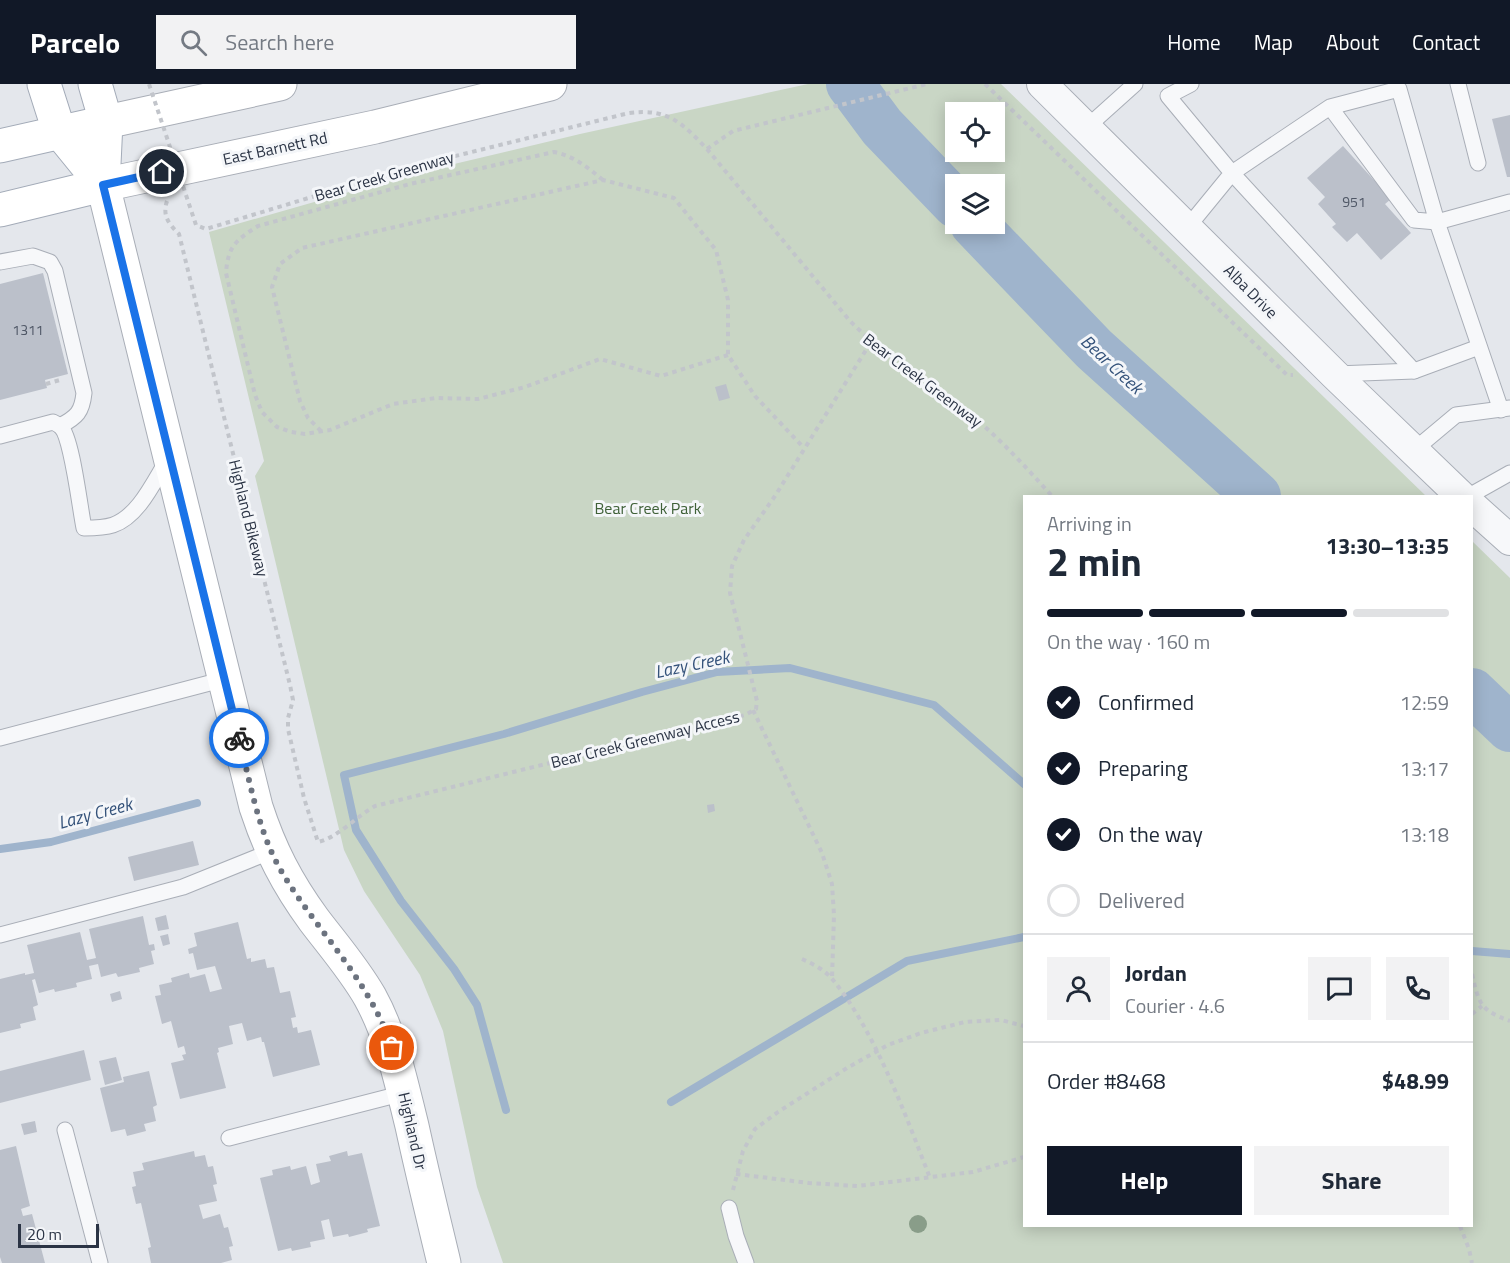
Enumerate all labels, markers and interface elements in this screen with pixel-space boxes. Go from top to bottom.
search box [156,15,576,69]
text: Parcelo [30,21,120,64]
text: Search here [225,25,334,59]
icon: search [177,26,210,59]
text: Home [1167,26,1221,58]
text: Map [1254,26,1293,58]
text: About [1326,26,1379,58]
text: Contact [1412,26,1480,58]
map controls [945,102,1005,234]
button: locate [945,102,1005,162]
street label: East Barnett Rd [220,125,330,171]
street label: Bear Creek Greenway [311,145,457,207]
pin [136,146,187,197]
icon: home [145,155,178,188]
button: layers [945,174,1005,234]
house number: 951 [1342,191,1366,212]
street label: Alba Drive [1218,258,1284,324]
house number: 1311 [12,319,44,340]
street label: Bear Creek Greenway [858,327,988,433]
water label: Bear Creek [1075,328,1151,401]
street label: Highland Bikeway [223,457,275,579]
park label: Bear Creek Park [595,496,702,520]
text: Arriving in [1047,508,1132,539]
text: 13:30–13:35 [1326,529,1449,563]
text: 2 min [1047,532,1142,591]
text: On the way · 160 m [1047,626,1210,657]
water label: Lazy Creek [652,643,734,685]
text: Confirmed [1098,685,1194,719]
icon: check [1047,686,1080,719]
text: 12:59 [1400,687,1449,718]
street label: Bear Creek Greenway Access [548,704,742,774]
courier [209,708,269,768]
icon: bike [223,722,256,755]
text: Preparing [1098,751,1188,785]
icon: check [1047,752,1080,785]
text: 13:17 [1400,753,1449,784]
water label: Lazy Creek [55,790,137,836]
text: On the way [1098,817,1203,851]
icon: check [1047,818,1080,851]
text: 13:18 [1400,819,1449,850]
text: Delivered [1098,883,1185,917]
text: Jordan [1125,956,1187,990]
button: person [1047,957,1110,1020]
button: chat [1308,957,1371,1020]
button: phone [1386,957,1449,1020]
text: Courier · 4.6 [1125,990,1225,1021]
pin [366,1022,417,1073]
icon: bag [375,1031,408,1064]
text: Order #8468 [1047,1064,1166,1098]
text: $48.99 [1382,1064,1449,1098]
street label: Highland Dr [392,1090,434,1173]
button: Help [1047,1146,1242,1215]
button: Share [1254,1146,1449,1215]
scale bar [18,1221,99,1248]
text: 20 m [27,1222,62,1246]

